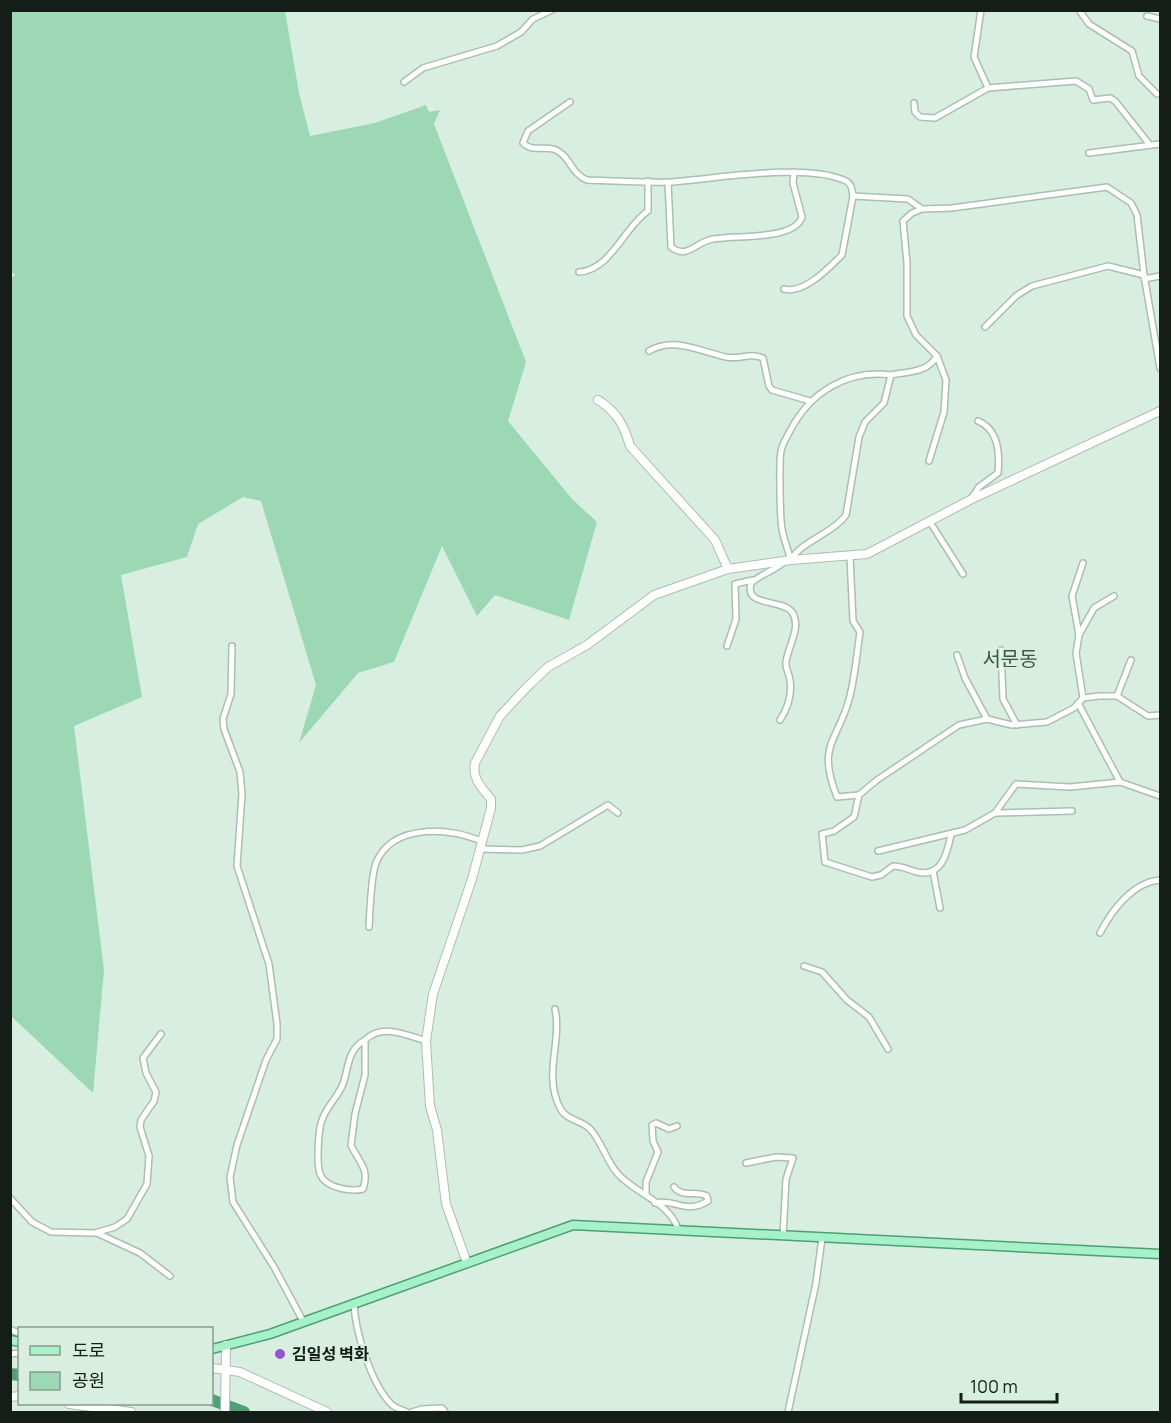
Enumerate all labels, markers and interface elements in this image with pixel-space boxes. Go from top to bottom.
district label: 서문동 [982,645,1038,672]
legend [18,1327,213,1405]
text: 도로 [72,1338,105,1362]
place label: 김일성 벽화 [292,1343,369,1365]
marker: 김일성 벽화 [273,1347,287,1361]
scale bar [961,1366,1057,1404]
text: 공원 [72,1368,105,1392]
text: 100 m [970,1374,1018,1398]

